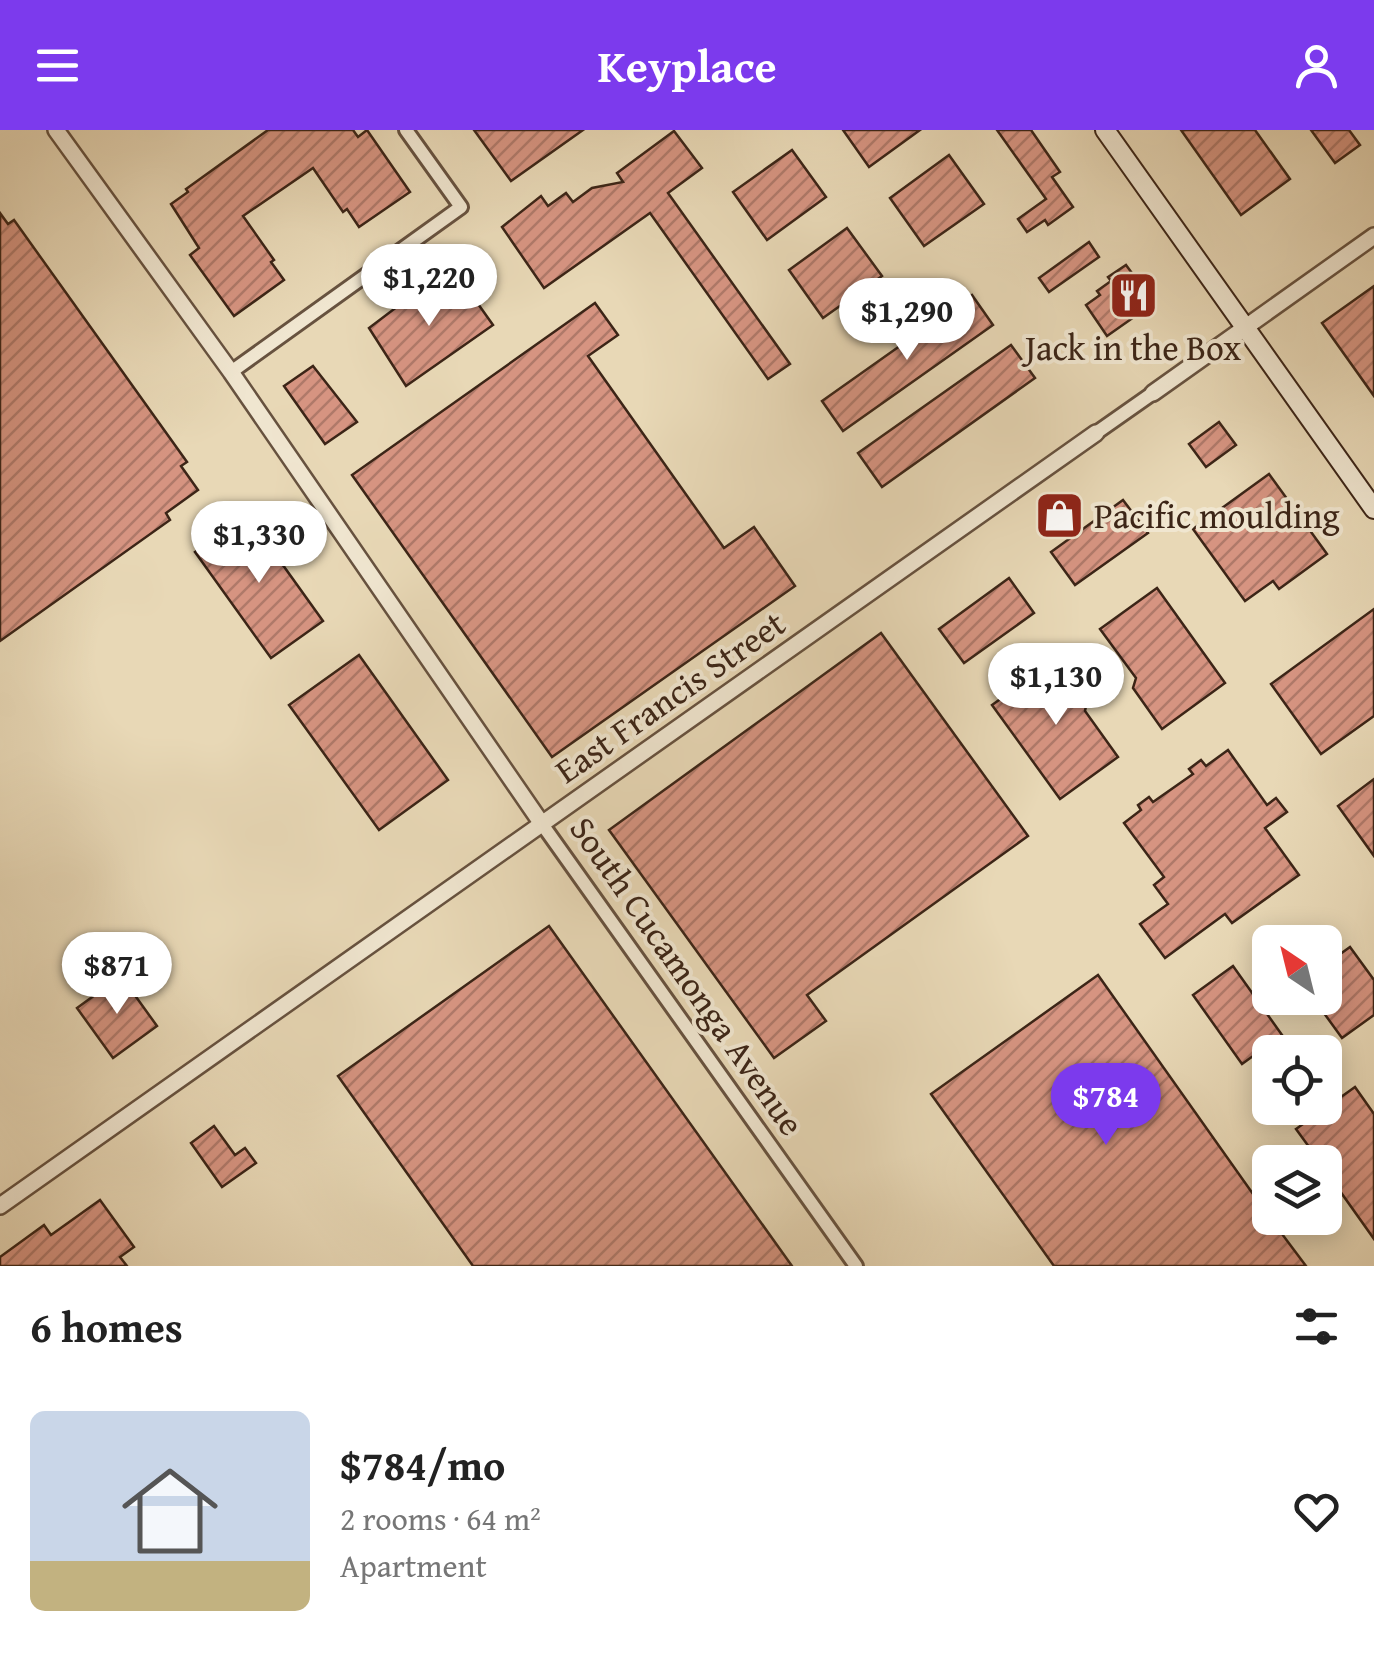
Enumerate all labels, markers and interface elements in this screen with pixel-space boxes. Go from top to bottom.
text: Keyplace [597,33,777,98]
icon: menu [30,38,85,93]
icon: person [1289,38,1344,93]
pin: $1,220 [348,244,510,329]
text: $1,220 [383,253,475,300]
restaurant icon: Jack in the Box [1107,270,1159,322]
pin: $1,290 [826,278,988,363]
text: $1,290 [861,287,953,334]
place label: Jack in the Box [1021,322,1241,373]
shop icon: Pacific moulding [1033,490,1085,542]
place label: Pacific moulding [1094,490,1340,541]
pin: $1,330 [178,501,340,586]
text: $1,330 [213,510,305,557]
street label: East Francis Street [544,598,795,795]
pin: $1,130 [975,643,1137,728]
text: $1,130 [1010,652,1102,699]
street label: South Cucamonga Avenue [558,806,817,1146]
north arrow [1252,925,1342,1015]
map controls [1252,925,1342,1235]
pin: $871 [58,932,176,1017]
text: $871 [84,941,150,988]
button: locate [1252,1035,1342,1125]
pin: $784 [1047,1063,1165,1148]
text: $784 [1073,1072,1139,1119]
button: layers [1252,1145,1342,1235]
text: 6 homes [30,1296,183,1357]
icon: filters [1289,1299,1344,1354]
text: $784/mo [340,1434,505,1495]
icon: home [110,1451,230,1571]
icon: heart [1289,1484,1344,1539]
text: 2 rooms · 64 m² [340,1495,541,1542]
text: Apartment [340,1542,487,1589]

